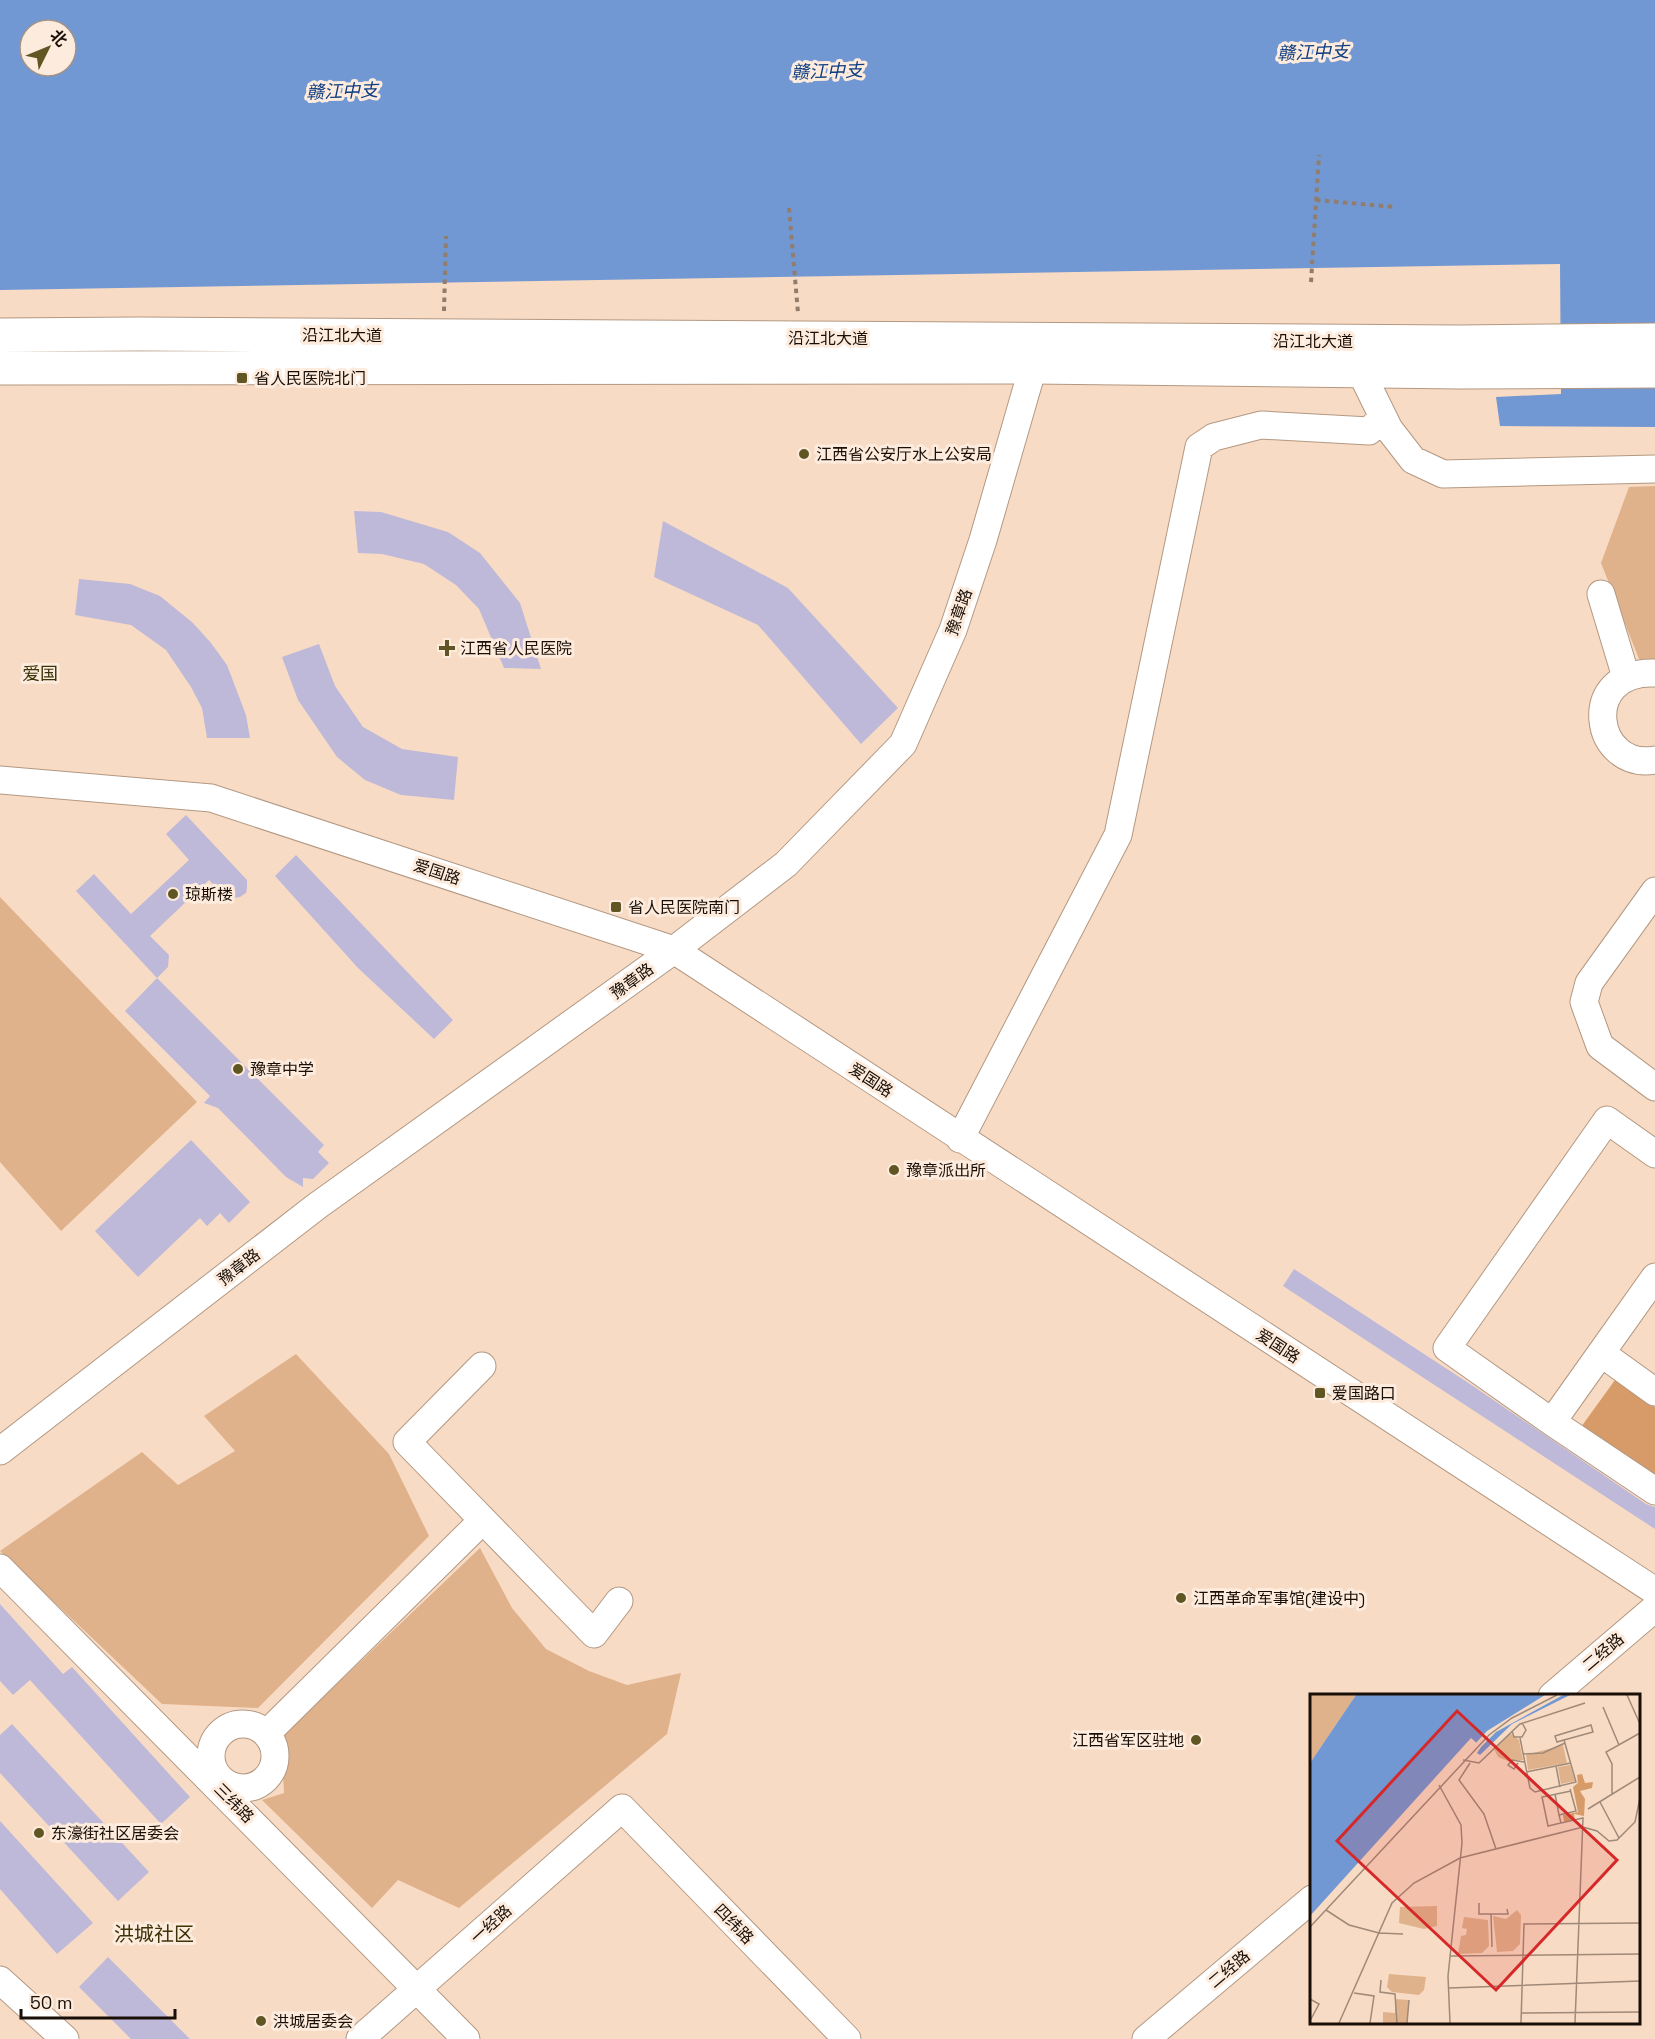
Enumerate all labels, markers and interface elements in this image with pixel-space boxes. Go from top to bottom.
north arrow [18,18,78,78]
text: 北 [45,25,72,51]
water label: 赣江中支 [1277,39,1351,65]
water label: 赣江中支 [791,58,865,84]
water label: 赣江中支 [306,78,380,104]
street label: 沿江北大道 [302,325,382,346]
street label: 沿江北大道 [788,328,868,349]
street label: 沿江北大道 [1273,331,1353,352]
place label: 省人民医院北门 [254,368,366,389]
marker: 省人民医院北门 [235,371,249,385]
place label: 江西省公安厅水上公安局 [816,444,992,465]
marker: 江西省公安厅水上公安局 [797,447,811,461]
street label: 豫章路 [941,586,977,638]
place label: 江西省人民医院 [460,638,572,659]
marker: 江西省人民医院 [438,639,456,657]
district label: 爱国 [22,662,58,685]
street label: 爱国路 [411,855,463,889]
place label: 琼斯楼 [185,884,233,905]
marker: 琼斯楼 [166,887,180,901]
place label: 省人民医院南门 [628,897,740,918]
marker: 省人民医院南门 [609,900,623,914]
street label: 豫章路 [606,958,658,1004]
street label: 爱国路 [845,1058,897,1102]
place label: 豫章中学 [250,1059,314,1080]
marker: 豫章中学 [231,1062,245,1076]
place label: 豫章派出所 [906,1160,986,1181]
marker: 豫章派出所 [887,1163,901,1177]
street label: 豫章路 [214,1244,264,1290]
street label: 爱国路 [1252,1324,1304,1368]
place label: 爱国路口 [1332,1383,1396,1404]
marker: 爱国路口 [1313,1386,1327,1400]
place label: 江西革命军事馆(建设中) [1193,1588,1365,1609]
marker: 江西革命军事馆(建设中) [1174,1591,1188,1605]
street label: 二经路 [1578,1629,1628,1675]
inset map [1310,1694,1640,2024]
place label: 江西省军区驻地 [1072,1730,1184,1751]
marker: 江西省军区驻地 [1189,1733,1203,1747]
street label: 三纬路 [210,1779,258,1827]
place label: 东濠街社区居委会 [51,1823,179,1844]
marker: 东濠街社区居委会 [32,1826,46,1840]
street label: 四纬路 [710,1899,758,1949]
street label: 一经路 [466,1900,516,1948]
district label: 洪城社区 [114,1921,194,1947]
street label: 二经路 [1204,1946,1254,1992]
scale bar [21,1982,176,2020]
text: 50 m [30,1991,72,2014]
place label: 洪城居委会 [273,2011,353,2032]
marker: 洪城居委会 [254,2014,268,2028]

